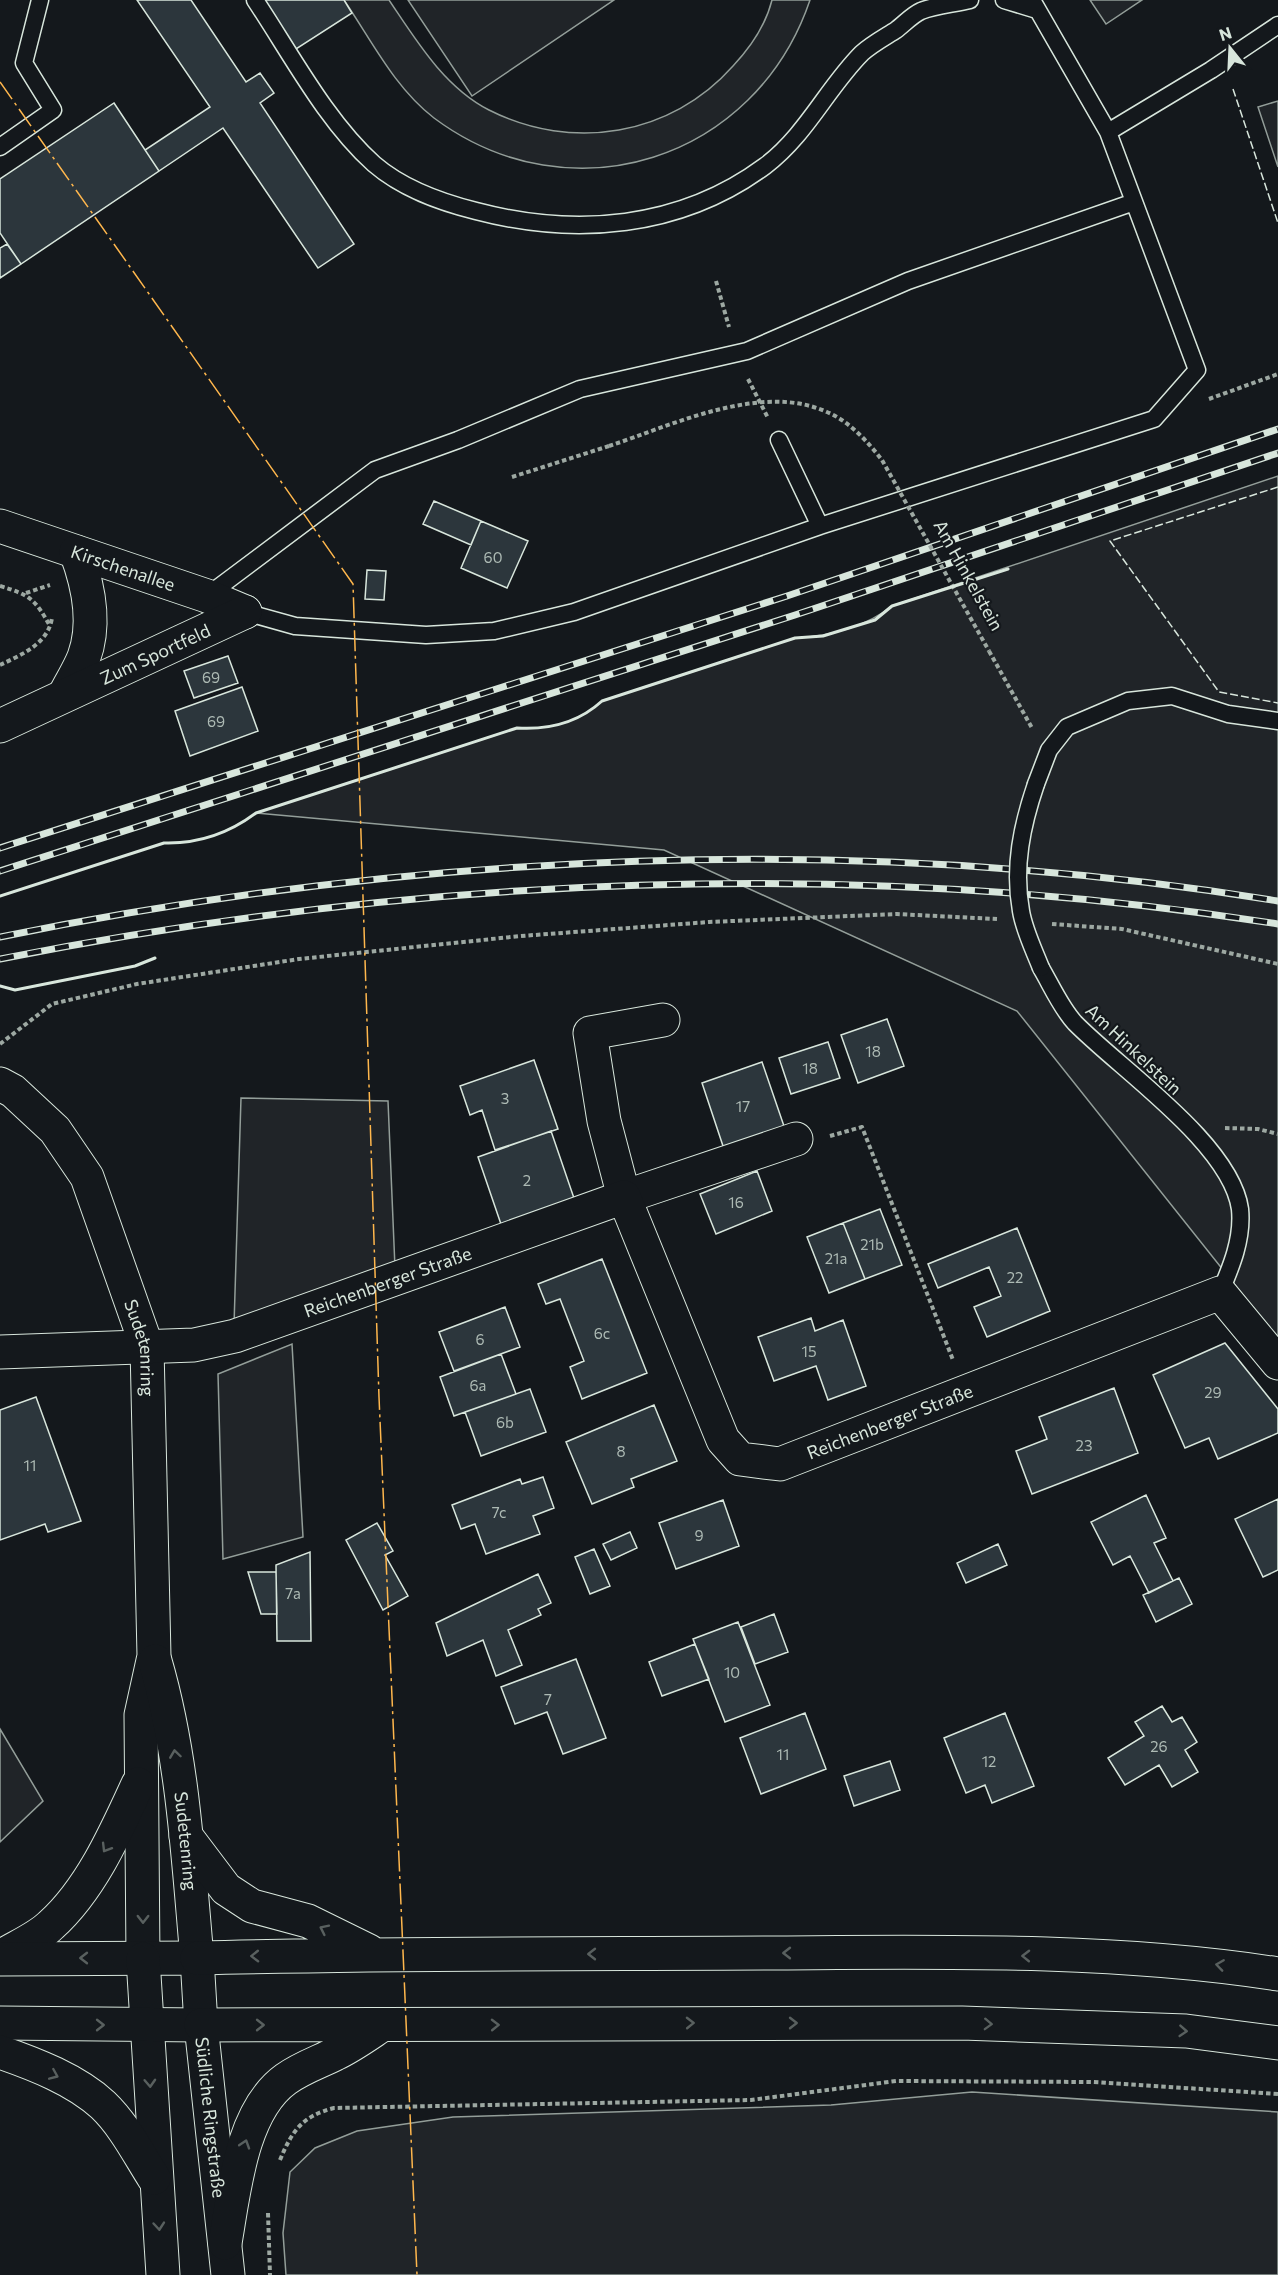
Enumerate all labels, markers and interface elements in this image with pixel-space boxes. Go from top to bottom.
north arrow [1200,18,1260,78]
text: N [1217,22,1234,44]
street label: Am Hinkelstein [930,516,1008,634]
street label: Kirschenallee [68,540,178,595]
house number: 60 [484,548,502,566]
street label: Zum Sportfeld [96,619,214,689]
house number: 69 [202,668,220,686]
house number: 69 [207,712,225,730]
street label: Am Hinkelstein [1081,999,1187,1099]
house number: 18 [865,1042,881,1060]
house number: 18 [802,1059,818,1077]
house number: 3 [501,1089,509,1107]
house number: 17 [736,1097,750,1115]
house number: 2 [523,1171,531,1189]
house number: 16 [728,1193,744,1211]
house number: 21b [860,1235,884,1253]
street label: Reichenberger Straße [301,1241,474,1322]
house number: 21a [825,1249,847,1267]
house number: 22 [1007,1268,1023,1286]
street label: Sudetenring [120,1296,159,1397]
house number: 6c [594,1324,610,1342]
house number: 6 [475,1330,485,1348]
house number: 15 [801,1342,817,1360]
house number: 6a [470,1376,486,1394]
street label: Reichenberger Straße [803,1379,976,1464]
house number: 29 [1204,1383,1222,1401]
house number: 6b [496,1413,514,1431]
house number: 23 [1076,1436,1092,1454]
house number: 8 [616,1442,626,1460]
house number: 11 [24,1456,36,1474]
house number: 7c [492,1503,506,1521]
house number: 9 [694,1526,704,1544]
house number: 7a [285,1584,301,1602]
house number: 10 [724,1663,740,1681]
house number: 7 [544,1690,552,1708]
house number: 26 [1150,1737,1168,1755]
house number: 11 [777,1745,789,1763]
one-way arrow [170,1749,182,1758]
house number: 12 [982,1752,996,1770]
street label: Sudetenring [170,1790,202,1892]
one-way arrow [102,1842,114,1852]
one-way arrow [137,1915,149,1924]
one-way arrow [319,1924,330,1936]
one-way arrow [783,1947,792,1959]
one-way arrow [588,1948,597,1960]
one-way arrow [1021,1949,1030,1962]
one-way arrow [250,1950,259,1963]
one-way arrow [80,1951,89,1964]
one-way arrow [1216,1960,1225,1972]
one-way arrow [789,2016,798,2029]
one-way arrow [686,2017,695,2029]
one-way arrow [984,2017,993,2030]
one-way arrow [96,2019,105,2031]
one-way arrow [255,2019,264,2031]
one-way arrow [491,2019,500,2031]
one-way arrow [1179,2024,1188,2037]
street label: Südliche Ringstraße [191,2036,231,2199]
one-way arrow [47,2068,58,2080]
one-way arrow [143,2079,156,2088]
one-way arrow [238,2139,251,2150]
one-way arrow [152,2222,165,2231]

